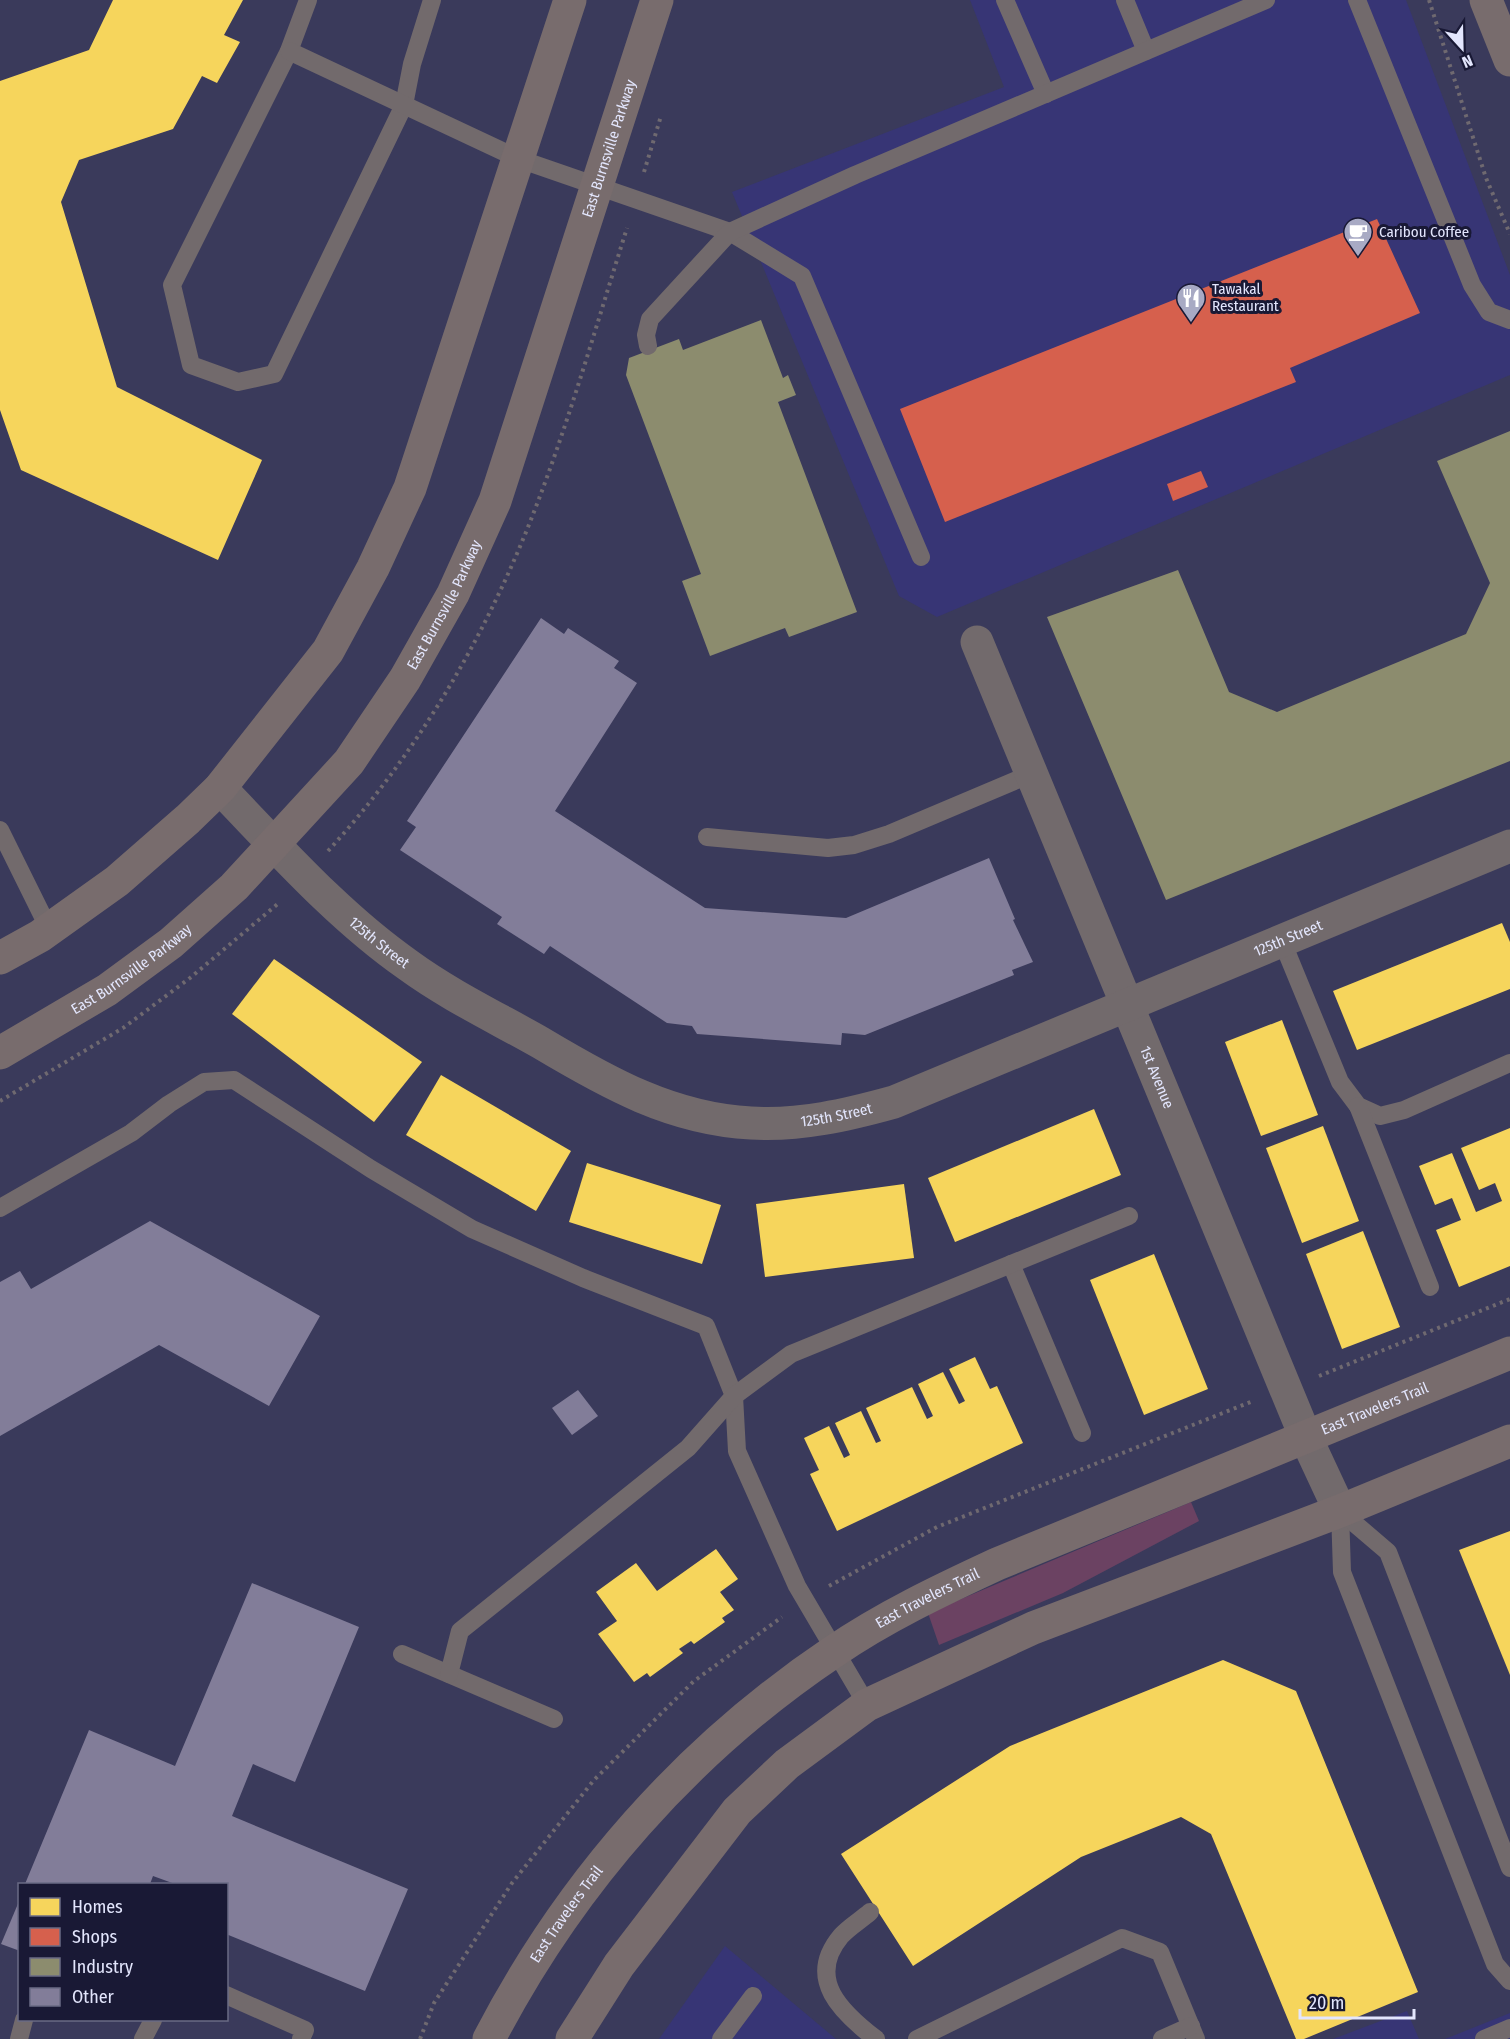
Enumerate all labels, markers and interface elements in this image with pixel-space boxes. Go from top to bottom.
north arrow [1432,18,1492,78]
text: N [1459,51,1475,72]
street label: East Burnsville Parkway [578,77,640,220]
cafe icon: Caribou Coffee [1342,216,1374,258]
place label: Caribou Coffee [1379,223,1469,241]
place label: Tawakal Restaurant [1212,280,1279,315]
restaurant icon: Tawakal Restaurant [1175,282,1207,324]
street label: East Burnsville Parkway [403,537,485,673]
street label: 125th Street [345,913,413,972]
street label: 125th Street [1251,916,1325,960]
street label: East Burnsville Parkway [68,920,195,1018]
street label: 1st Avenue [1136,1043,1178,1111]
street label: 125th Street [800,1099,874,1131]
street label: East Travelers Trail [1319,1379,1431,1439]
street label: East Travelers Trail [872,1564,982,1632]
street label: East Travelers Trail [526,1862,607,1966]
legend [18,1883,228,2021]
text: Homes [72,1896,123,1918]
text: Shops [72,1926,117,1948]
text: Industry [72,1956,133,1978]
scale bar [1300,1982,1414,2020]
text: Other [72,1986,115,2008]
text: 20 m [1309,1992,1344,2014]

